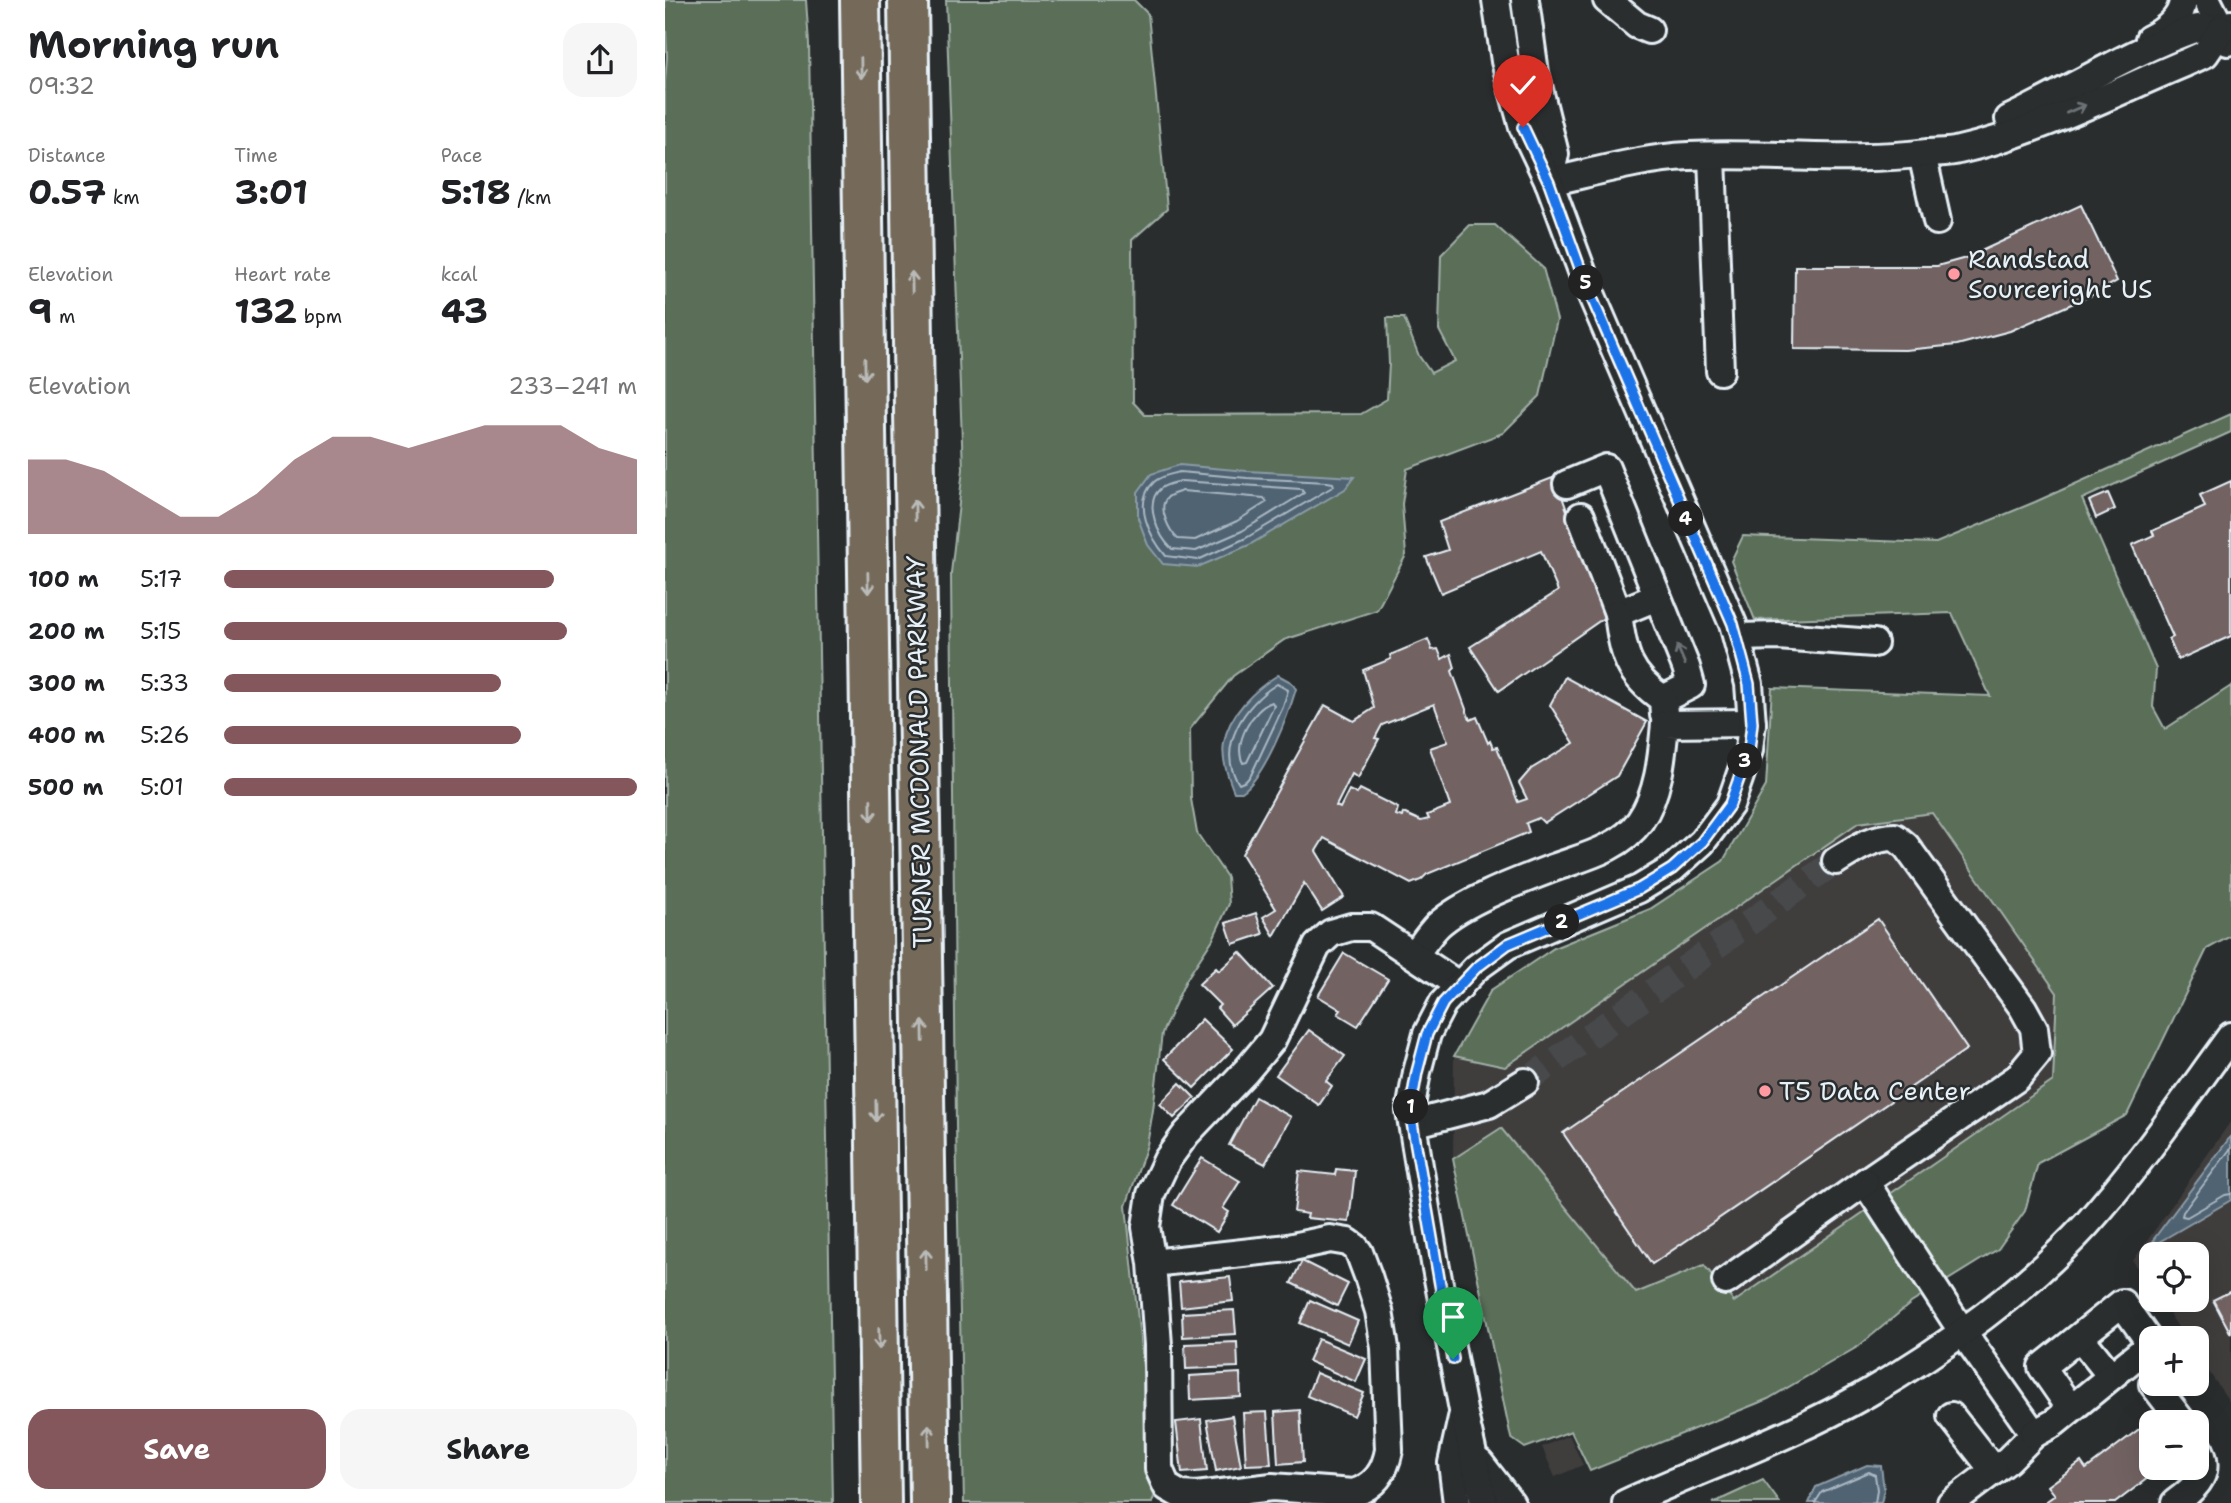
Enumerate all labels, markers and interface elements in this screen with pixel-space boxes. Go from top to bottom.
text: Morning run [28,19,279,70]
button: share [563,23,637,97]
pin [1493,55,1553,127]
one-way arrow [854,56,868,79]
icon: check [1504,66,1542,104]
text: 09:32 [28,71,95,101]
one-way arrow [2064,102,2086,115]
text: Distance [28,143,106,168]
text: Time [234,143,278,168]
text: Pace [441,143,482,168]
text: 0.57 [28,168,106,215]
text: 3:01 [234,168,308,215]
text: 5:18 [441,168,511,215]
text: km [106,185,140,210]
text: /km [511,185,551,210]
place label: Randstad Sourceright US [1968,241,2153,306]
text: Elevation [28,262,113,287]
text: Heart rate [234,262,331,287]
text: kcal [441,262,478,287]
pin: 5 [1569,266,1604,300]
marker: Randstad Sourceright US [1946,266,1962,282]
text: 5 [1580,270,1591,295]
one-way arrow [905,271,919,294]
text: 9 [28,287,53,334]
text: 132 [234,287,297,334]
text: 43 [441,287,488,334]
text: m [53,304,75,329]
text: bpm [297,304,342,329]
one-way arrow [858,357,872,380]
text: Elevation [28,371,131,401]
text: 233–241 m [508,371,637,401]
one-way arrow [908,499,922,522]
pin: 4 [1669,502,1703,536]
text: 4 [1679,506,1692,531]
street label: TURNER MCDONALD PARKWAY [898,555,939,949]
text: 100 m [28,564,99,594]
text: 5:17 [140,564,182,594]
one-way arrow [861,571,875,594]
text: 200 m [28,616,105,646]
text: 5:15 [140,616,181,646]
one-way arrow [1674,645,1687,667]
text: 300 m [28,668,105,698]
text: 5:33 [140,668,189,698]
text: 400 m [28,720,105,750]
text: 5:26 [140,720,190,750]
pin: 3 [1727,744,1763,778]
text: 3 [1738,748,1751,773]
text: 500 m [28,772,103,802]
text: 5:01 [140,772,184,802]
one-way arrow [865,798,878,821]
pin: 2 [1545,904,1579,940]
text: 2 [1555,909,1568,934]
one-way arrow [916,1020,930,1043]
place label: T5 Data Center [1779,1073,1971,1108]
marker: T5 Data Center [1757,1083,1773,1099]
pin: 1 [1393,1090,1429,1124]
text: 1 [1406,1094,1415,1119]
one-way arrow [869,1099,882,1122]
map controls [2139,1242,2209,1480]
button: locate [2139,1242,2209,1312]
one-way arrow [919,1247,933,1270]
pin [1423,1287,1483,1359]
icon: arrive [1434,1298,1472,1336]
button: + [2139,1326,2209,1396]
one-way arrow [872,1327,886,1350]
button: Save [28,1409,326,1489]
button: Share [340,1409,637,1489]
button: − [2139,1410,2209,1480]
one-way arrow [922,1424,936,1447]

